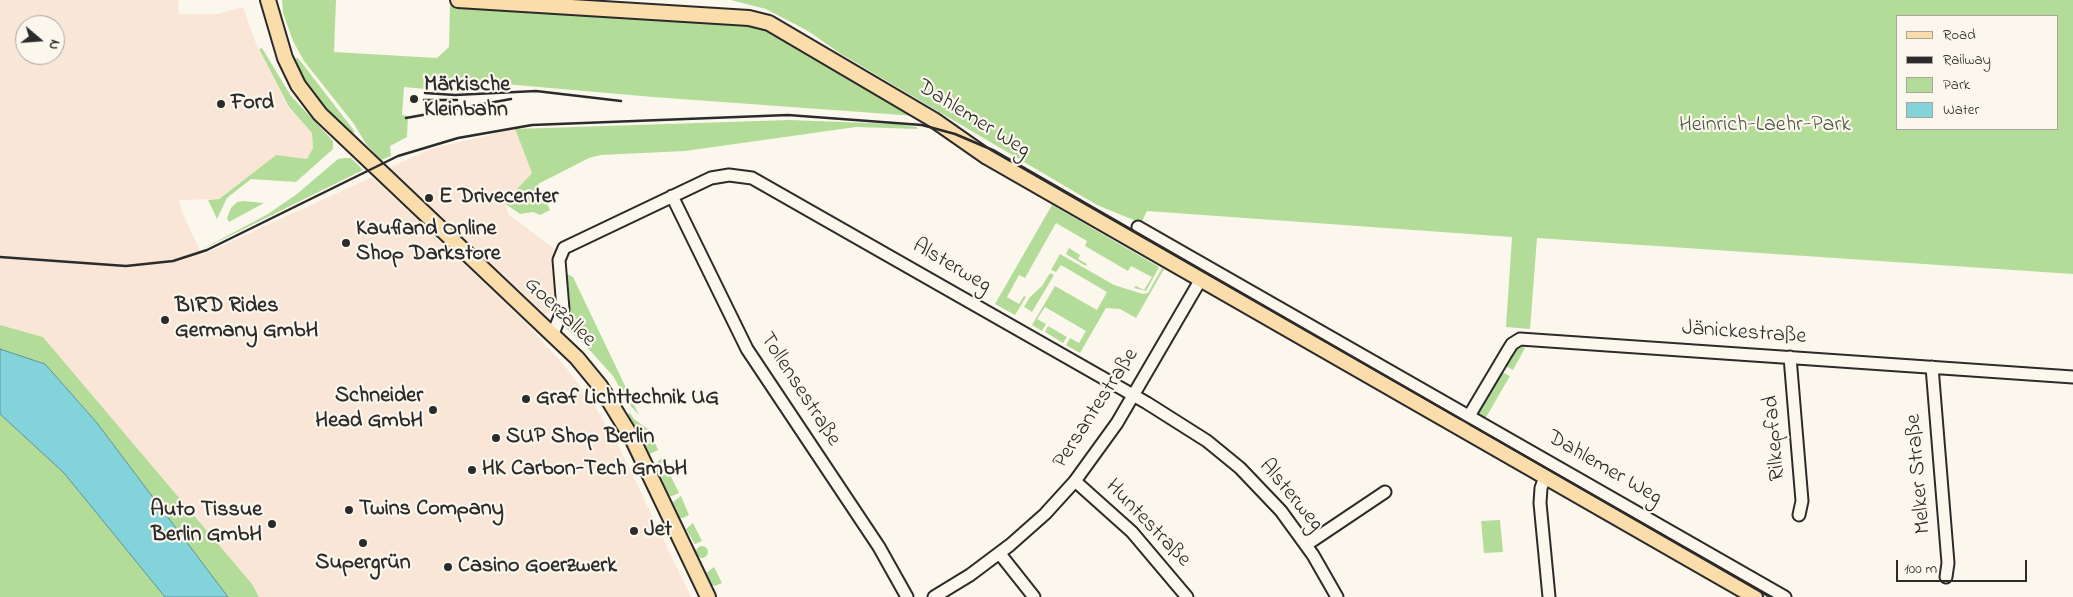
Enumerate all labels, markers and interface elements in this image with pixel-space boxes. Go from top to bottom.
north arrow [15,15,65,65]
legend [1896,15,2058,130]
text: Road [1943,24,1976,46]
text: N [42,37,65,52]
text: Railway [1943,49,1991,71]
place label: Märkische Kleinbahn [424,73,510,124]
text: Park [1943,74,1970,96]
street label: Dahlemer Weg [912,75,1034,165]
place label: Ford [231,91,274,117]
marker: Märkische Kleinbahn [408,93,420,105]
marker: Ford [215,98,227,110]
text: Water [1943,99,1979,121]
park label: Heinrich-Laehr-Park [1679,113,1851,139]
place label: E Drivecenter [439,185,558,211]
marker: E Drivecenter [423,192,435,204]
place label: Kaufland Online Shop Darkstore [356,217,501,268]
street label: Alsterweg [907,234,995,300]
marker: Kaufland Online Shop Darkstore [340,237,352,249]
street label: Goerzallee [517,272,601,354]
place label: BIRD Rides Germany GmbH [175,294,318,346]
marker: BIRD Rides Germany GmbH [159,314,171,326]
street label: Jänickestraße [1681,316,1807,352]
street label: Tollensestraße [752,328,846,452]
street label: Persantestraße [1048,344,1146,474]
place label: Schneider Head GmbH [315,384,423,436]
place label: Graf Lichttechnik UG [536,386,719,412]
marker: Graf Lichttechnik UG [520,393,532,405]
street label: Rilkepfad [1759,394,1793,482]
marker: Schneider Head GmbH [427,404,439,416]
street label: Melker Straße [1902,413,1938,535]
place label: SUP Shop Berlin [506,425,654,451]
street label: Dahlemer Weg [1542,426,1666,512]
marker: SUP Shop Berlin [490,432,502,444]
street label: Alsterweg [1252,454,1328,538]
place label: HK Carbon-Tech GmbH [482,457,687,483]
marker: HK Carbon-Tech GmbH [466,464,478,476]
street label: Huntestraße [1099,475,1195,573]
place label: Twins Company [359,497,504,523]
place label: Auto Tissue Berlin GmbH [150,498,262,550]
marker: Twins Company [343,504,355,516]
marker: Auto Tissue Berlin GmbH [266,518,278,530]
place label: Jet [644,518,672,544]
marker: Jet [628,525,640,537]
marker: Supergrün [357,537,369,549]
scale bar [1898,550,2029,582]
place label: Supergrün [315,551,411,577]
place label: Casino Goerzwerk [458,554,617,580]
text: 100 m [1904,558,1937,580]
marker: Casino Goerzwerk [442,561,454,573]

